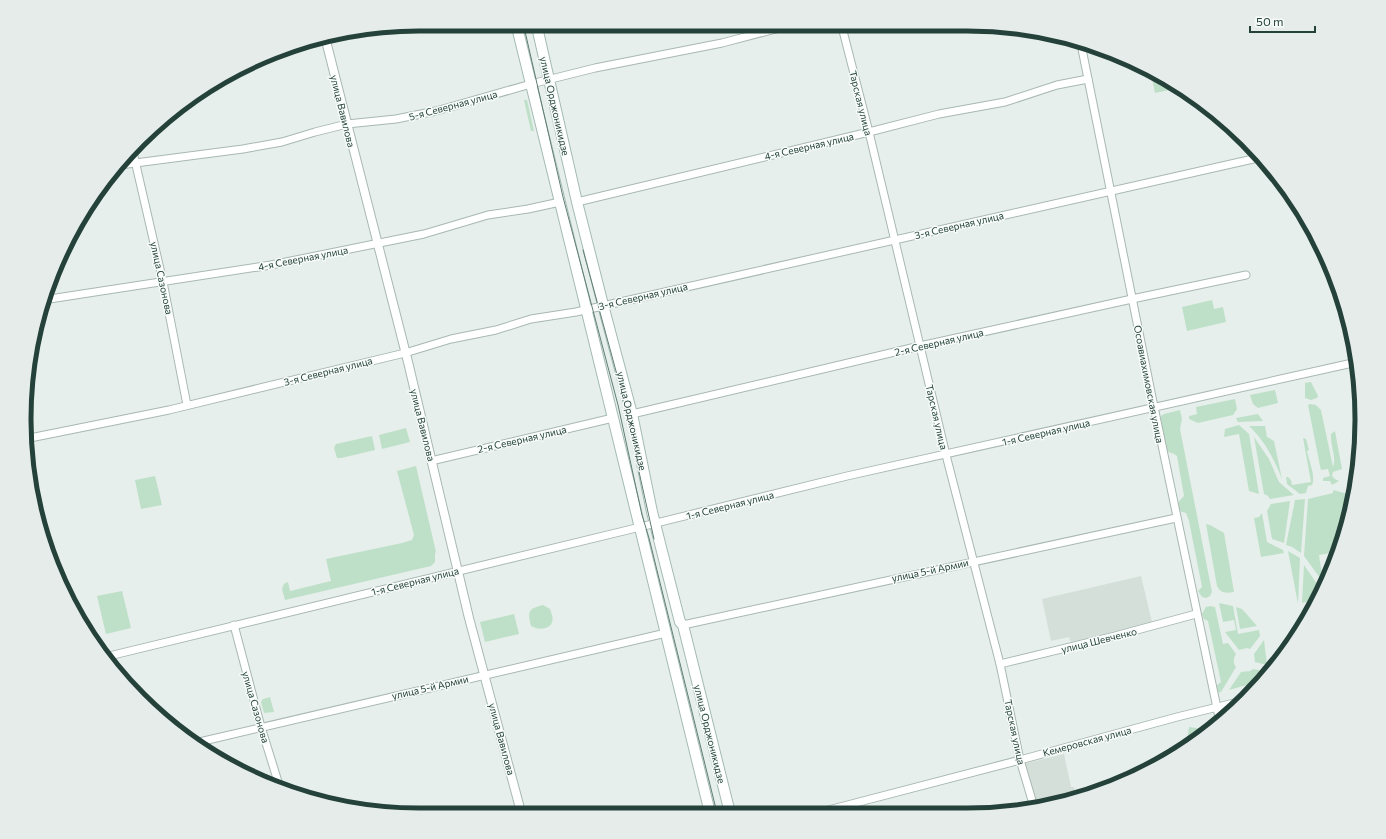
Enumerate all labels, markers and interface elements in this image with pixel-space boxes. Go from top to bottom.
scale bar [1250,8,1315,34]
text: 50 m [1256,14,1284,28]
street label: улица Орджоникидзе [538,55,572,157]
street label: Тарская улица [847,69,875,137]
street label: улица Вавилова [328,74,358,148]
street label: 5-я Северная улица [407,87,499,123]
street label: 4-я Северная улица [763,130,855,162]
street label: 3-я Северная улица [913,209,1005,241]
street label: улица Сазонова [148,240,176,316]
street label: 4-я Северная улица [257,243,349,273]
street label: 3-я Северная улица [597,280,689,312]
street label: Осоавиахимовская улица [1132,324,1166,444]
street label: 2-я Северная улица [893,326,985,358]
street label: 3-я Северная улица [282,354,374,388]
street label: улица Орджоникидзе [615,370,649,472]
street label: Тарская улица [924,383,950,451]
street label: улица Вавилова [408,388,438,462]
street label: 1-я Северная улица [1001,416,1091,448]
street label: 2-я Северная улица [476,423,568,455]
street label: 1-я Северная улица [685,488,775,522]
street label: улица 5-й Армии [890,556,970,584]
street label: 1-я Северная улица [370,564,460,598]
street label: улица Шевченко [1060,625,1138,655]
street label: улица Сазонова [240,670,272,744]
street label: улица 5-й Армии [391,672,469,702]
street label: улица Орджоникидзе [692,683,728,785]
street label: Тарская улица [1002,698,1028,766]
street label: улица Вавилова [487,702,517,776]
street label: Кемеровская улица [1041,723,1133,759]

